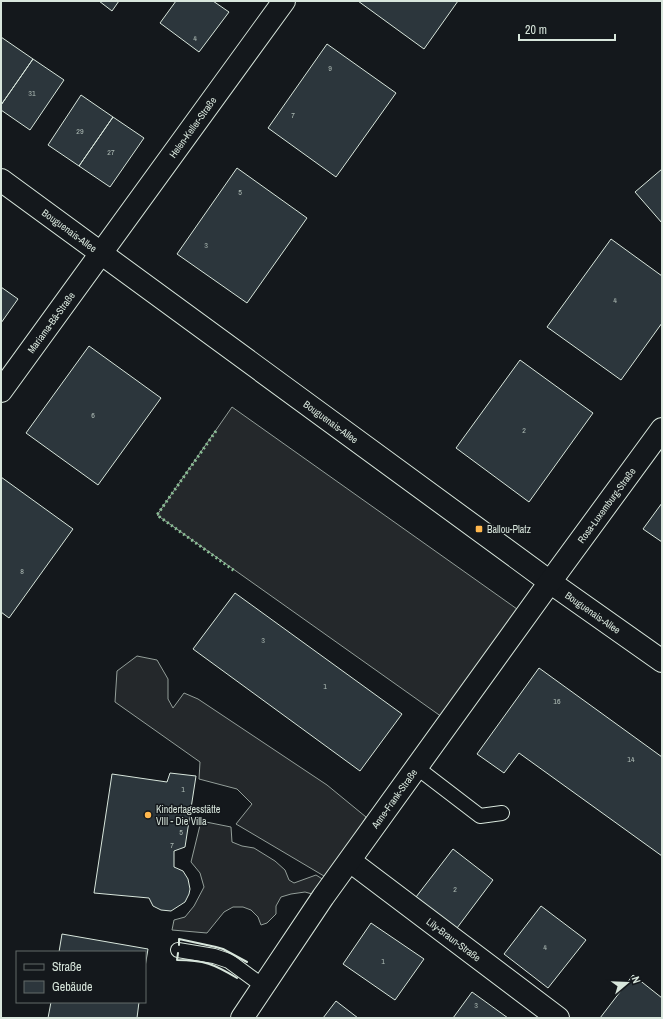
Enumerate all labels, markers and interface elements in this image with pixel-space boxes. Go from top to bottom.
scale bar [519,16,615,42]
text: 20 m [525,22,547,38]
house number: 4 [193,33,197,43]
house number: 9 [328,63,332,73]
house number: 31 [28,88,36,98]
street label: Helen-Keller-Straße [166,94,220,161]
house number: 7 [291,110,295,120]
house number: 29 [76,126,84,136]
house number: 27 [107,147,115,157]
house number: 5 [238,187,242,197]
street label: Bouguenais-Allee [39,206,100,255]
house number: 3 [204,240,208,250]
street label: Mariama-Bâ-Straße [25,289,78,356]
house number: 4 [613,295,617,305]
street label: Bouguenais-Allee [301,398,361,447]
house number: 6 [91,410,95,420]
house number: 2 [522,425,526,435]
street label: Rosa-Luxemburg-Straße [575,465,639,546]
place label: Ballou-Platz [487,523,531,536]
marker: Ballou-Platz [474,524,484,534]
house number: 8 [20,566,24,576]
street label: Bouguenais-Allee [562,589,623,637]
house number: 3 [261,635,265,645]
house number: 1 [323,681,327,691]
house number: 16 [553,696,561,706]
house number: 14 [627,754,635,764]
street label: Anne-Frank-Straße [368,766,420,832]
house number: 1 [181,784,185,794]
place label: Kindertagesstätte VIII - Die Villa [156,803,221,828]
marker: Kindertagesstätte VIII - Die Villa [143,810,153,820]
house number: 5 [179,827,183,837]
house number: 7 [170,840,174,850]
house number: 2 [453,884,457,894]
street label: Lily-Braun-Straße [424,915,484,965]
house number: 4 [543,942,547,952]
legend [16,951,146,1003]
house number: 1 [381,956,385,966]
text: Straße [52,959,82,975]
north arrow [607,963,647,1003]
text: N [629,974,644,985]
text: Gebäude [52,979,93,995]
house number: 3 [474,1000,478,1010]

